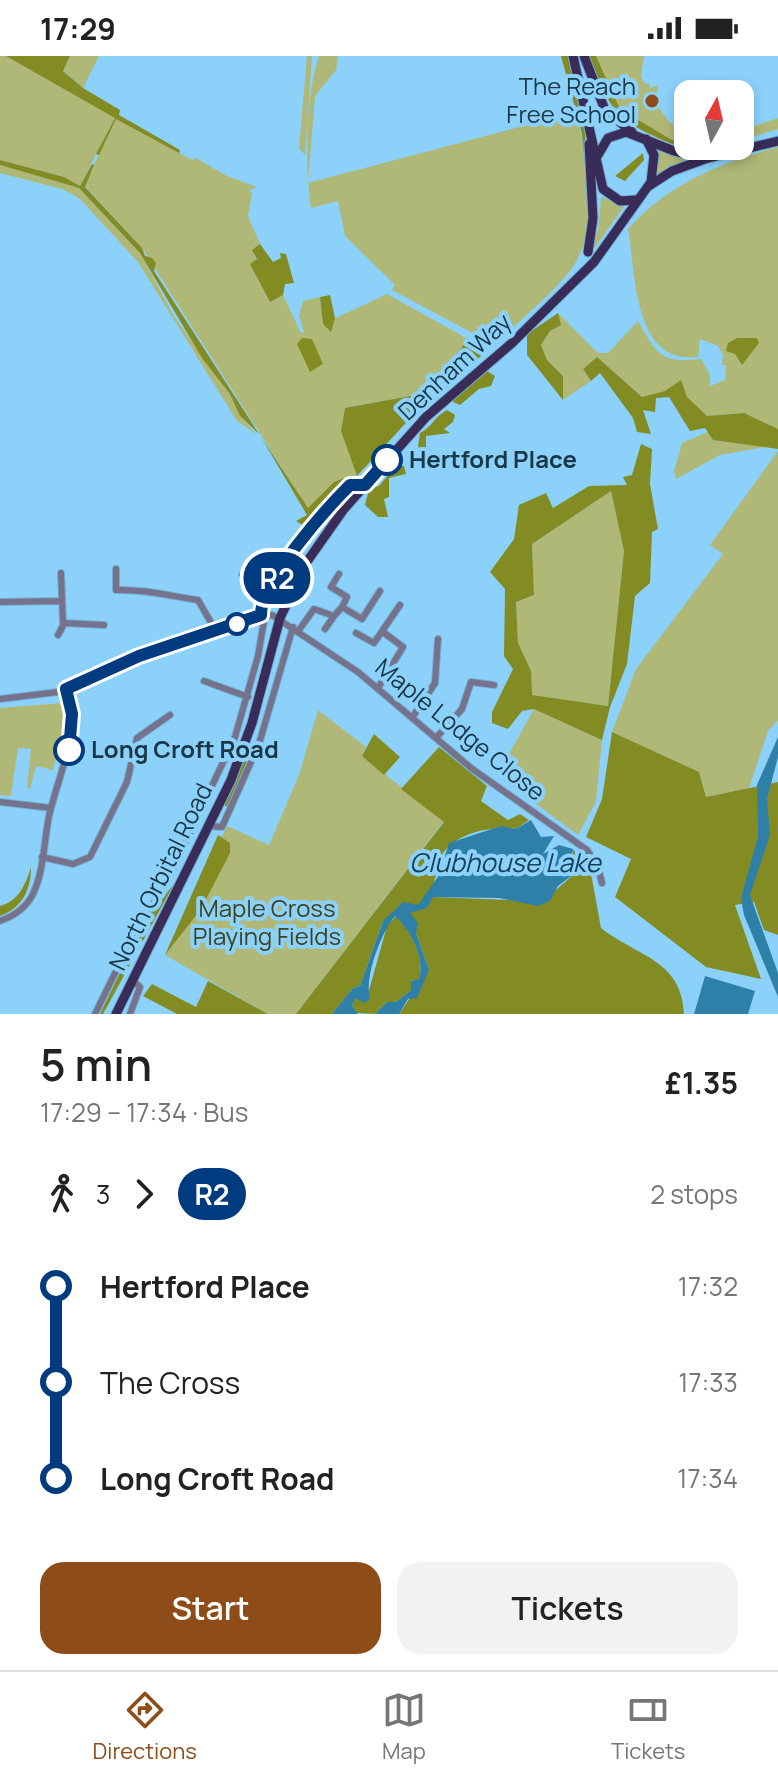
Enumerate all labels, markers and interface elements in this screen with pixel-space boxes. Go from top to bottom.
text: 17:29 [40,8,116,49]
place label: The Reach Free School [506,69,636,130]
north arrow [674,80,754,160]
map controls [674,80,754,160]
marker: The Reach Free School [643,92,661,110]
street label: Denham Way [390,305,518,427]
place label: Hertford Place [409,442,577,475]
marker: Hertford Place [372,445,402,475]
line badge: R2 [241,552,313,604]
text: R2 [259,559,295,597]
unlabelled marker [226,613,248,635]
street label: Maple Lodge Close [369,650,553,808]
place label: Long Croft Road [91,732,279,765]
marker: Long Croft Road [54,735,84,765]
street label: North Orbital Road [100,777,219,975]
water label: Clubhouse Lake [409,844,602,880]
park label: Maple Cross Playing Fields [193,891,341,952]
text: 5 min [40,1034,152,1094]
text: £1.35 [665,1062,738,1103]
text: 17:29 – 17:34 · Bus [40,1094,248,1130]
icon: walk [40,1172,84,1216]
icon: forward [122,1172,166,1216]
text: R2 [194,1175,230,1213]
text: 3 [96,1176,110,1212]
text: 2 stops [650,1176,738,1212]
text: Hertford Place [100,1266,310,1307]
text: 17:32 [678,1268,738,1304]
text: The Cross [100,1362,240,1403]
text: 17:33 [678,1364,738,1400]
text: Long Croft Road [100,1458,335,1499]
text: 17:34 [677,1460,738,1496]
button: Start [40,1562,381,1654]
button: Tickets [397,1562,738,1654]
tab: Directions [93,1688,197,1766]
tab: Map [382,1688,426,1766]
tab: Tickets [611,1688,685,1766]

